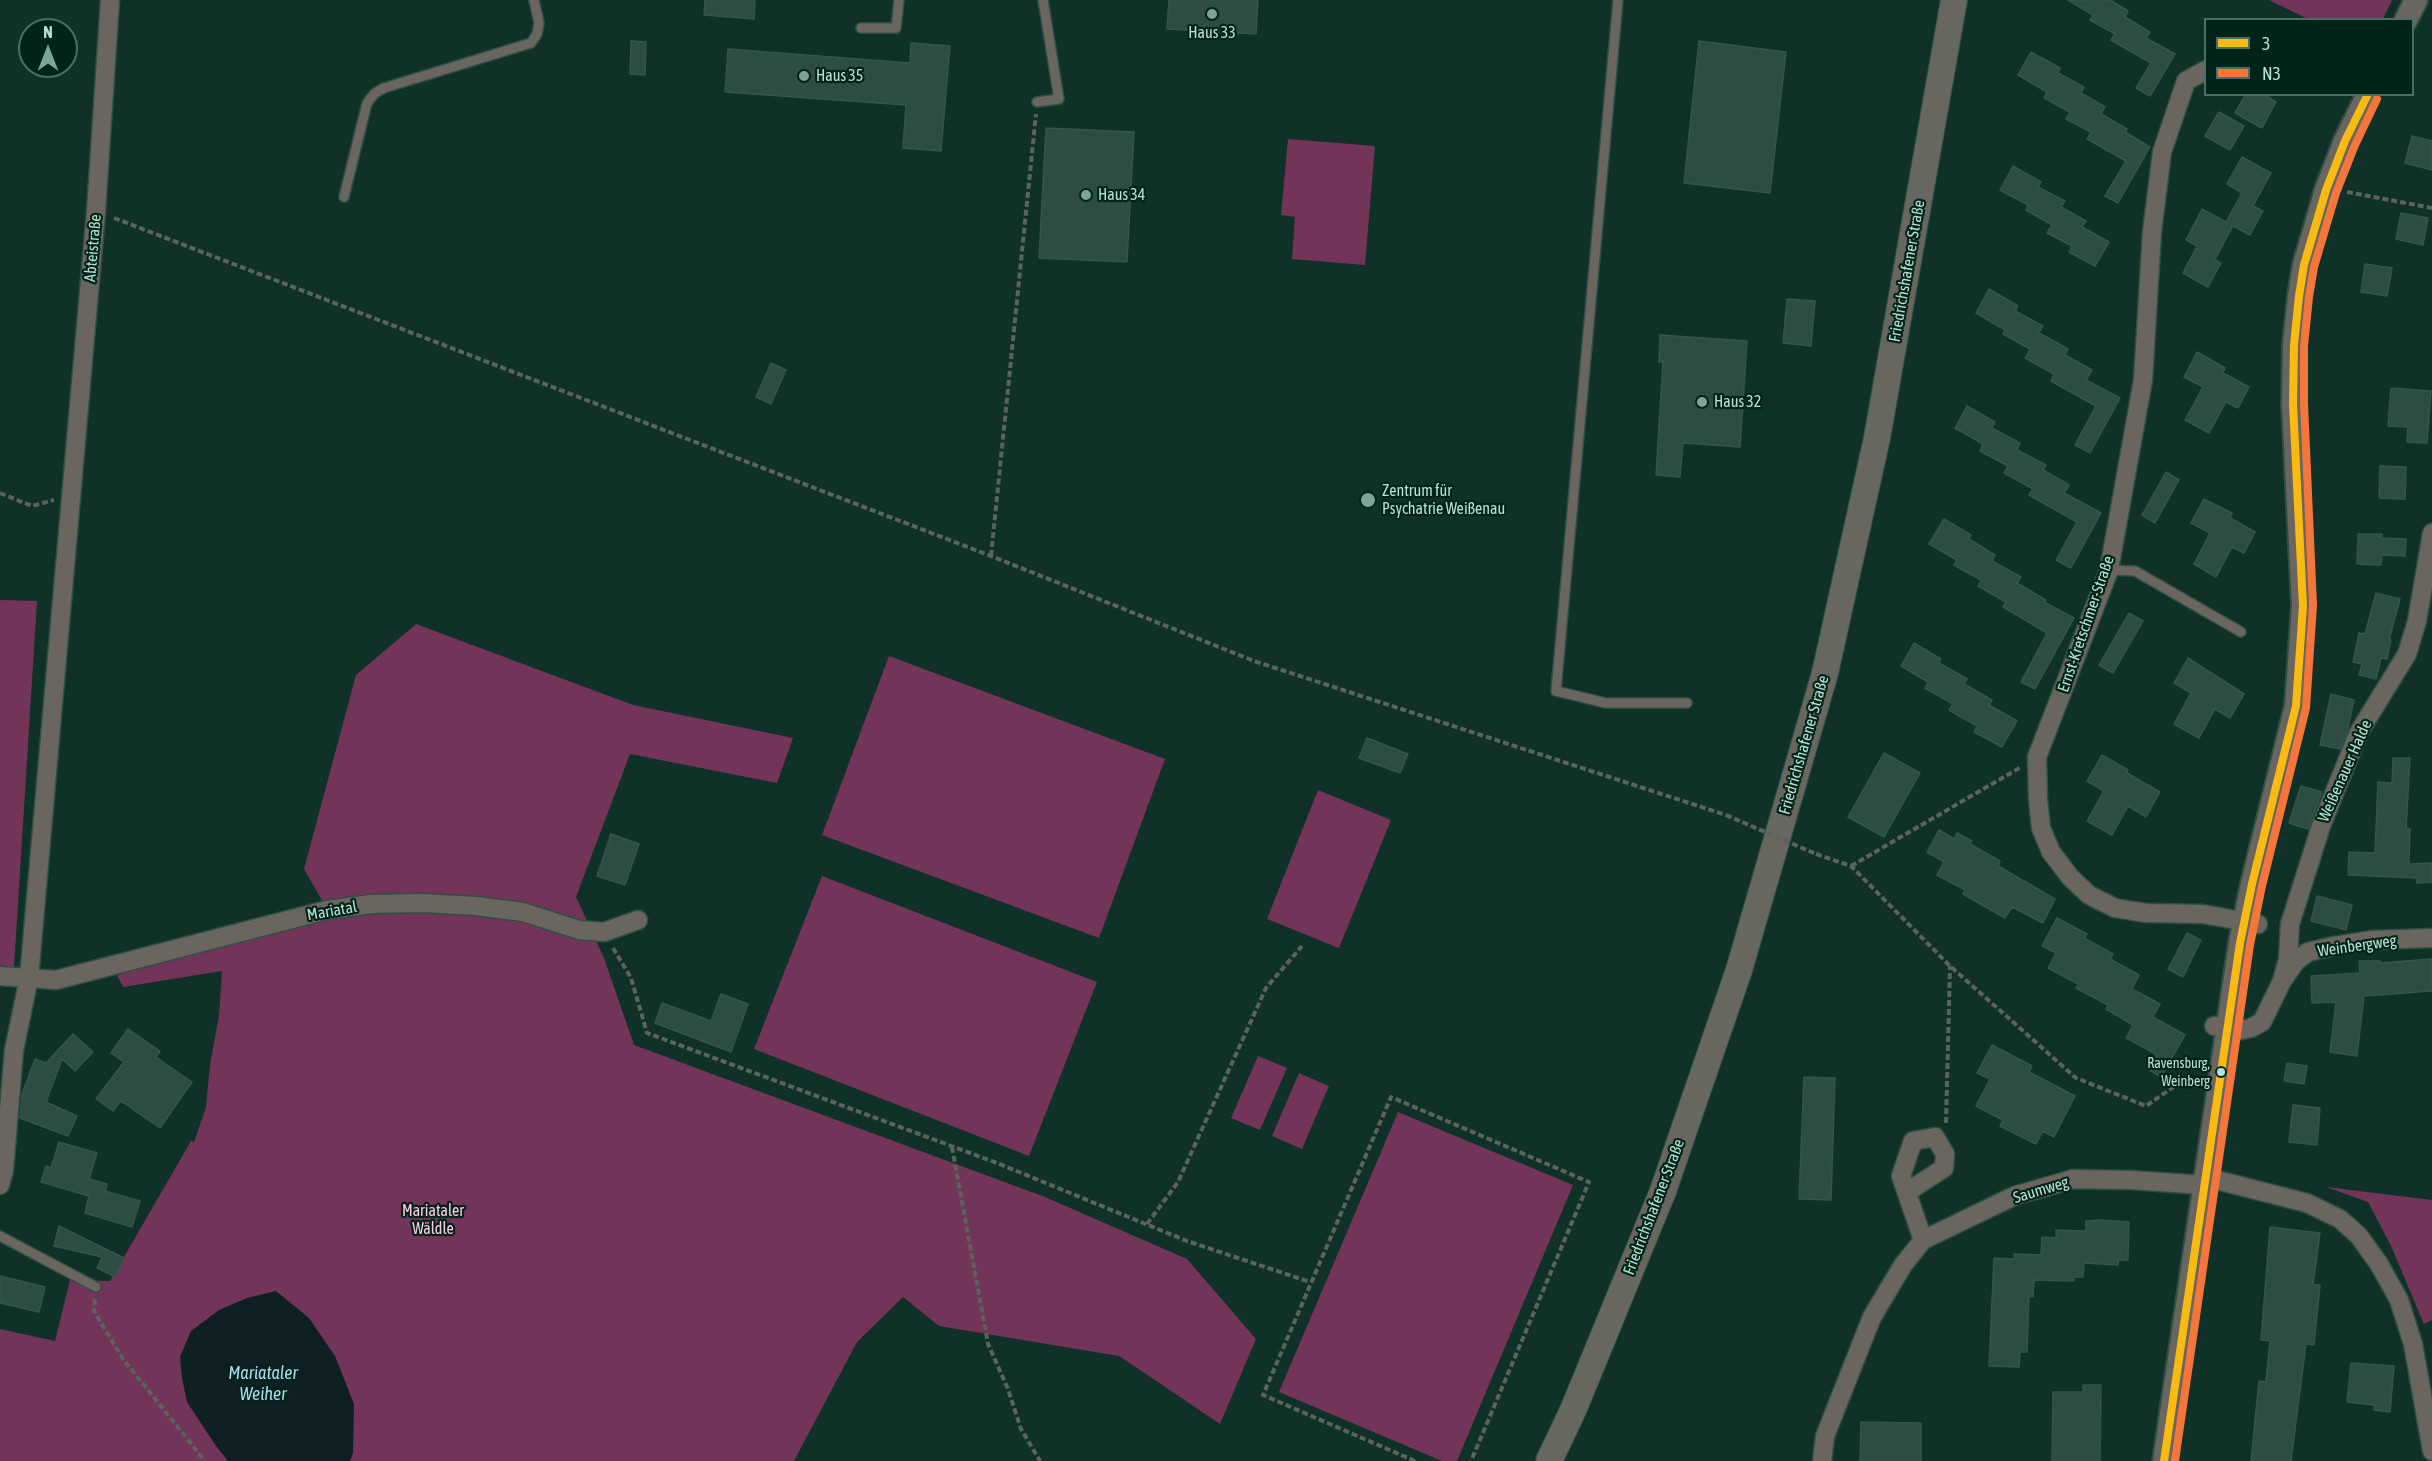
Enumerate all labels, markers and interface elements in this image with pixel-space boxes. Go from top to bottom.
marker: Haus 33 [1205,7,1219,21]
north arrow [18,18,78,78]
legend [2204,18,2414,96]
text: N [43,23,53,41]
place label: Haus 33 [1188,23,1236,43]
text: 3 [2262,33,2270,54]
text: N3 [2262,63,2281,84]
place label: Haus 35 [816,66,863,86]
marker: Haus 35 [797,69,811,83]
place label: Haus 34 [1098,185,1145,205]
marker: Haus 34 [1079,188,1093,202]
street label: Friedrichshafener Straße [1885,199,1929,343]
street label: Abteistraße [80,213,106,283]
place label: Haus 32 [1714,392,1761,412]
marker: Haus 32 [1695,395,1709,409]
place label: Zentrum für Psychatrie Weißenau [1382,481,1505,519]
marker: Zentrum für Psychatrie Weißenau [1359,491,1377,509]
street label: Ernst-Kretschmer-Straße [2054,553,2118,695]
street label: Friedrichshafener Straße [1775,673,1833,817]
street label: Weißenauer Halde [2314,717,2376,825]
street label: Mariatal [306,897,358,925]
street label: Weinbergweg [2316,931,2398,961]
place label: Ravensburg, Weinberg [2147,1056,2210,1088]
marker: Ravensburg, Weinberg [2215,1066,2227,1078]
street label: Friedrichshafener Straße [1619,1136,1689,1278]
street label: Saumweg [2011,1172,2071,1208]
park label: Mariataler Wäldle [402,1201,464,1239]
water label: Mariataler Weiher [228,1362,298,1404]

